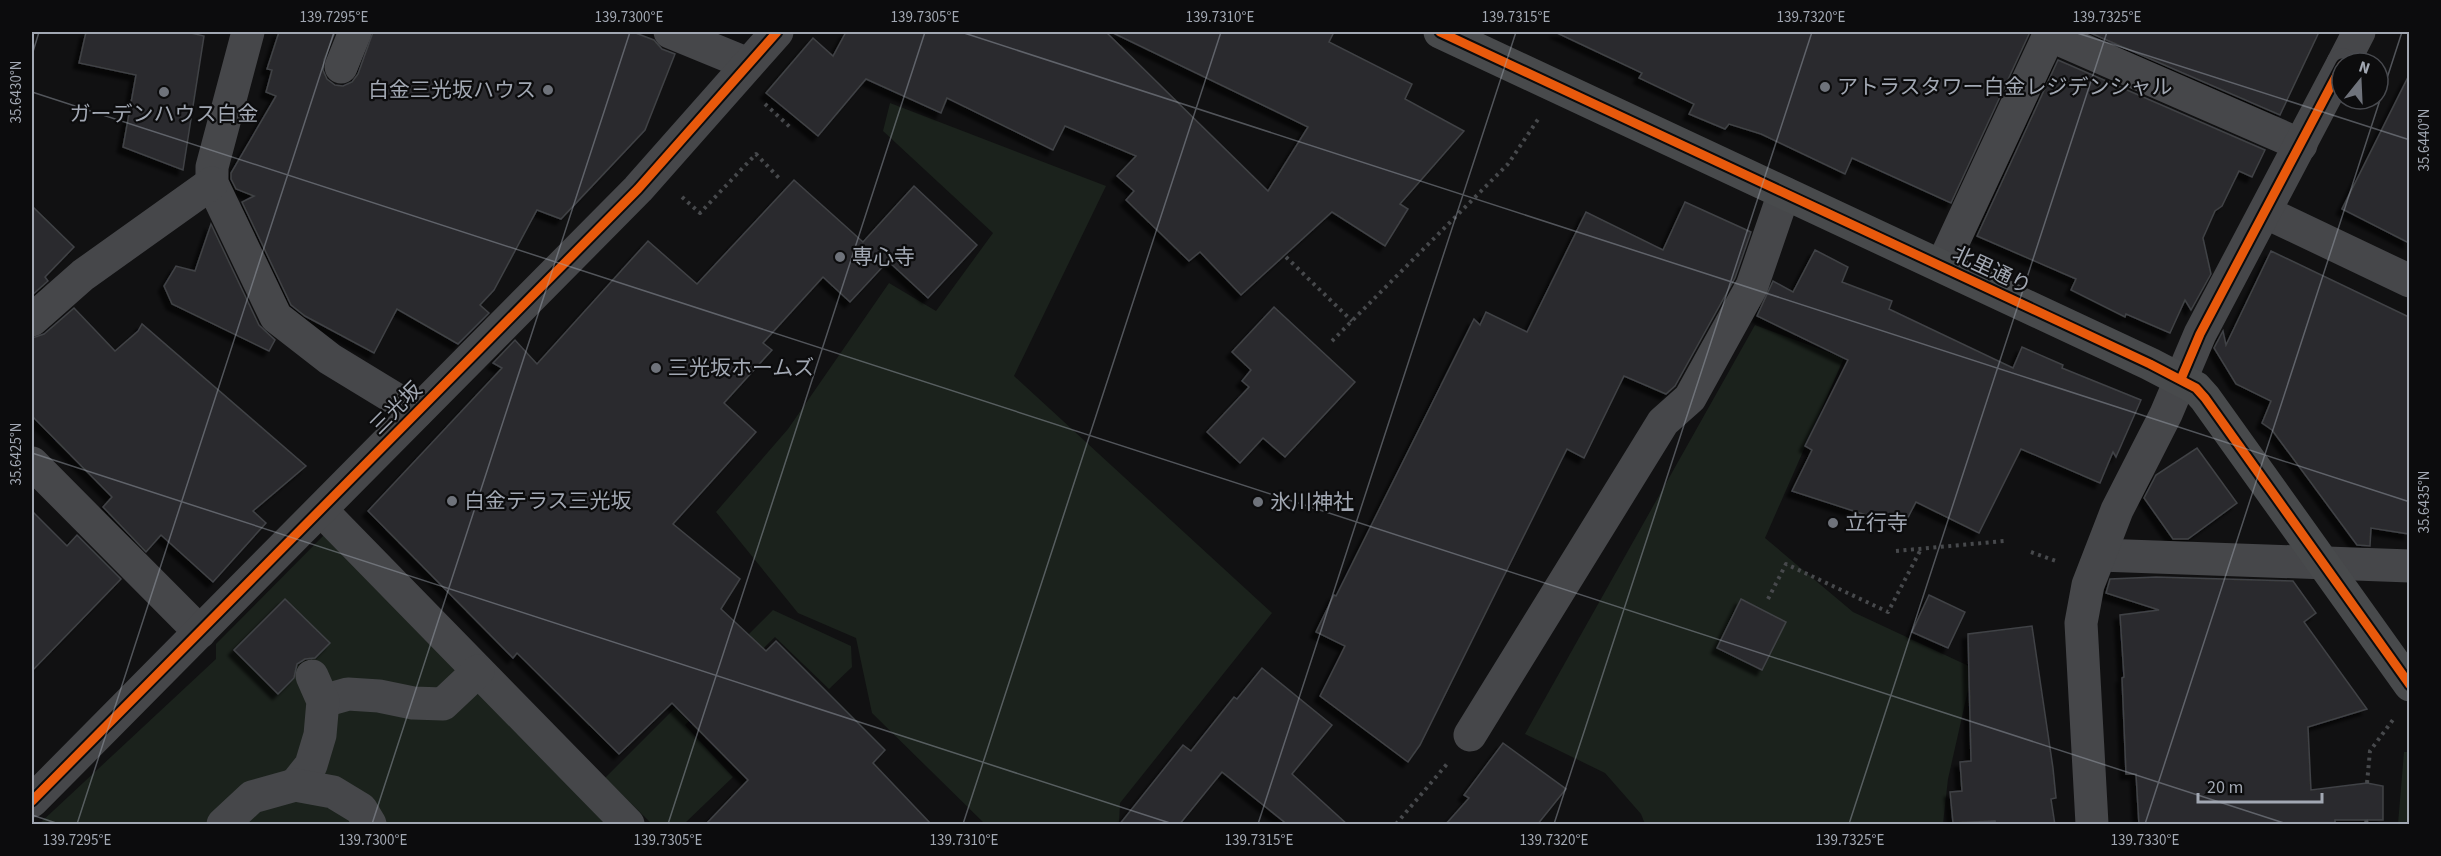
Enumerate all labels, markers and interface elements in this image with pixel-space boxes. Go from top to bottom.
text: 139.7295°E [300,7,368,28]
text: 139.7300°E [595,7,663,28]
text: 139.7305°E [891,7,959,28]
text: 139.7310°E [1186,7,1254,28]
text: 139.7315°E [1482,7,1550,28]
text: 139.7320°E [1777,7,1845,28]
text: 139.7325°E [2073,7,2141,28]
north arrow [2330,51,2390,111]
text: N [2356,56,2373,80]
text: 35.6430°N [6,60,27,124]
place label: アトラスタワー白金レジデンシャル [1837,72,2173,102]
place label: 白金三光坂ハウス [368,75,536,105]
marker: アトラスタワー白金レジデンシャル [1818,80,1832,94]
marker: 白金三光坂ハウス [541,83,555,97]
marker: ガーデンハウス白金 [157,85,171,99]
place label: ガーデンハウス白金 [70,99,259,129]
text: 35.6440°N [2414,108,2435,172]
street label: 北里通り [1948,239,2036,301]
place label: 専心寺 [852,242,915,272]
marker: 専心寺 [833,250,847,264]
place label: 三光坂ホームズ [668,353,814,383]
marker: 三光坂ホームズ [649,361,663,375]
street label: 三光坂 [363,375,429,441]
text: 35.6425°N [6,422,27,486]
text: 35.6435°N [2414,470,2435,534]
place label: 白金テラス三光坂 [464,486,632,516]
place label: 氷川神社 [1270,487,1354,517]
marker: 白金テラス三光坂 [445,494,459,508]
marker: 氷川神社 [1251,495,1265,509]
place label: 立行寺 [1845,508,1908,538]
marker: 立行寺 [1826,516,1840,530]
scale bar [2198,766,2322,804]
text: 20 m [2207,775,2243,800]
text: 139.7295°E [43,830,111,851]
text: 139.7300°E [339,830,407,851]
text: 139.7305°E [634,830,702,851]
text: 139.7310°E [930,830,998,851]
text: 139.7315°E [1225,830,1293,851]
text: 139.7320°E [1520,830,1588,851]
text: 139.7325°E [1816,830,1884,851]
text: 139.7330°E [2111,830,2179,851]

